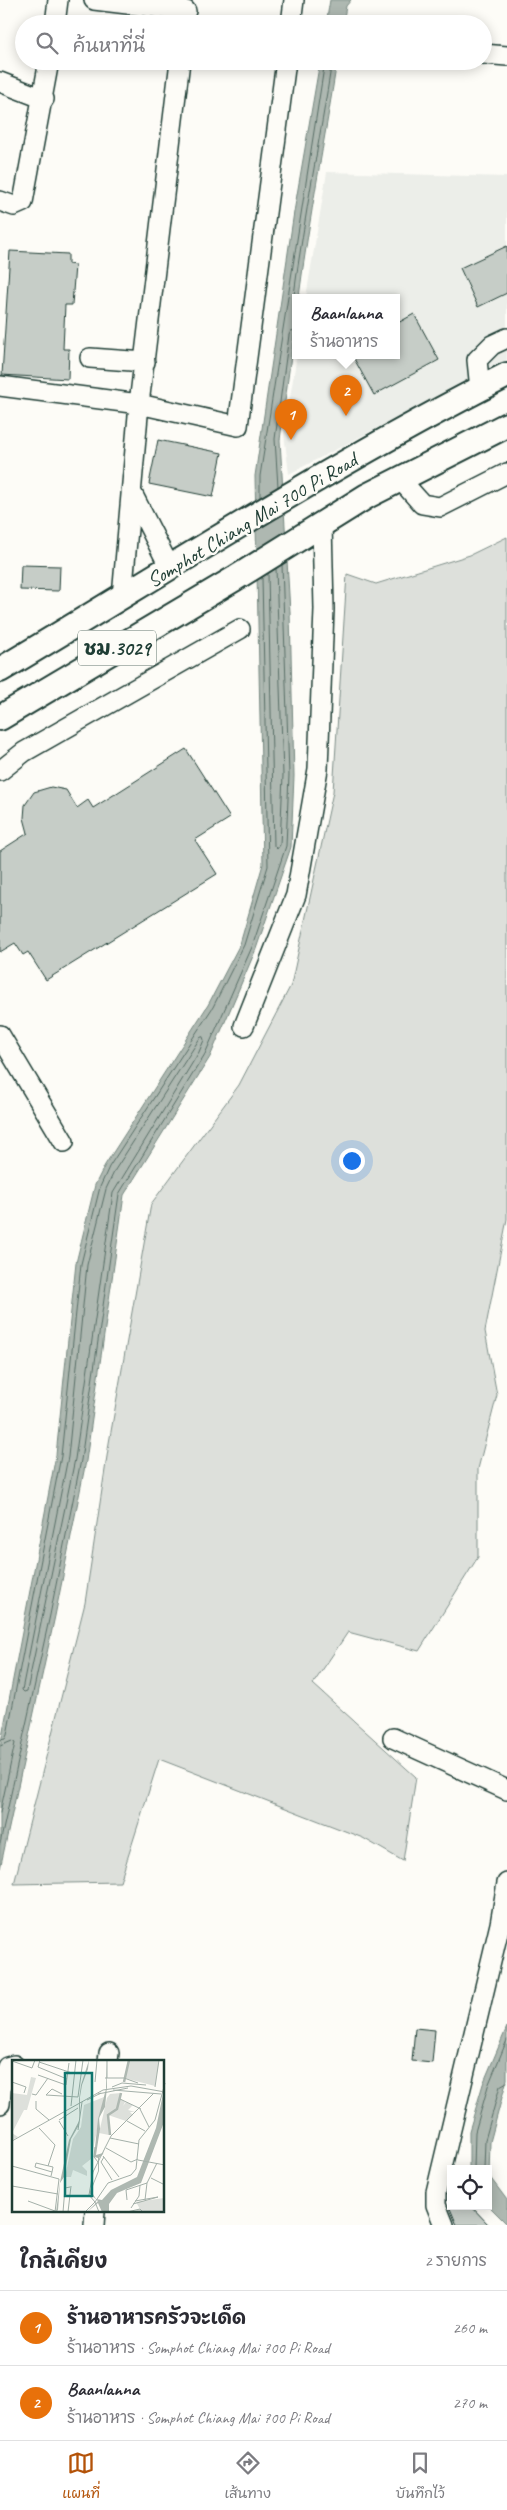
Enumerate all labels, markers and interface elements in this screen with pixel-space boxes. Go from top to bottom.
search box [15,15,492,70]
icon: search [33,29,61,57]
text: ค้นหาที่นี่ [73,34,145,58]
popup [292,294,400,359]
text: Baanlanna [310,301,382,325]
text: ร้านอาหาร [310,332,379,352]
pin: 2 [330,375,362,416]
pin: 1 [275,399,307,440]
street label: Somphot Chiang Mai 700 Pi Road [142,445,365,593]
road number: ชม.3029 [78,630,156,666]
your location [339,1148,365,1174]
inset map [12,2060,165,2212]
map controls [447,2165,492,2210]
button: locate [447,2165,492,2210]
text: ใกล้เคียง [20,2248,107,2274]
text: 2 รายการ [425,2251,487,2271]
text: ร้านอาหารครัวจะเด็ด [67,2306,246,2330]
text: 1 [32,2318,40,2338]
text: 260 m [453,2318,487,2338]
text: ร้านอาหาร · Somphot Chiang Mai 700 Pi Road [67,2338,330,2358]
text: Baanlanna [67,2377,139,2401]
text: 2 [32,2393,40,2413]
text: 270 m [453,2393,487,2413]
text: ร้านอาหาร · Somphot Chiang Mai 700 Pi Road [67,2408,330,2428]
tab: แผนที่ [62,2449,100,2503]
tab: เส้นทาง [225,2449,271,2503]
tab: บันทึกไว้ [396,2449,445,2503]

